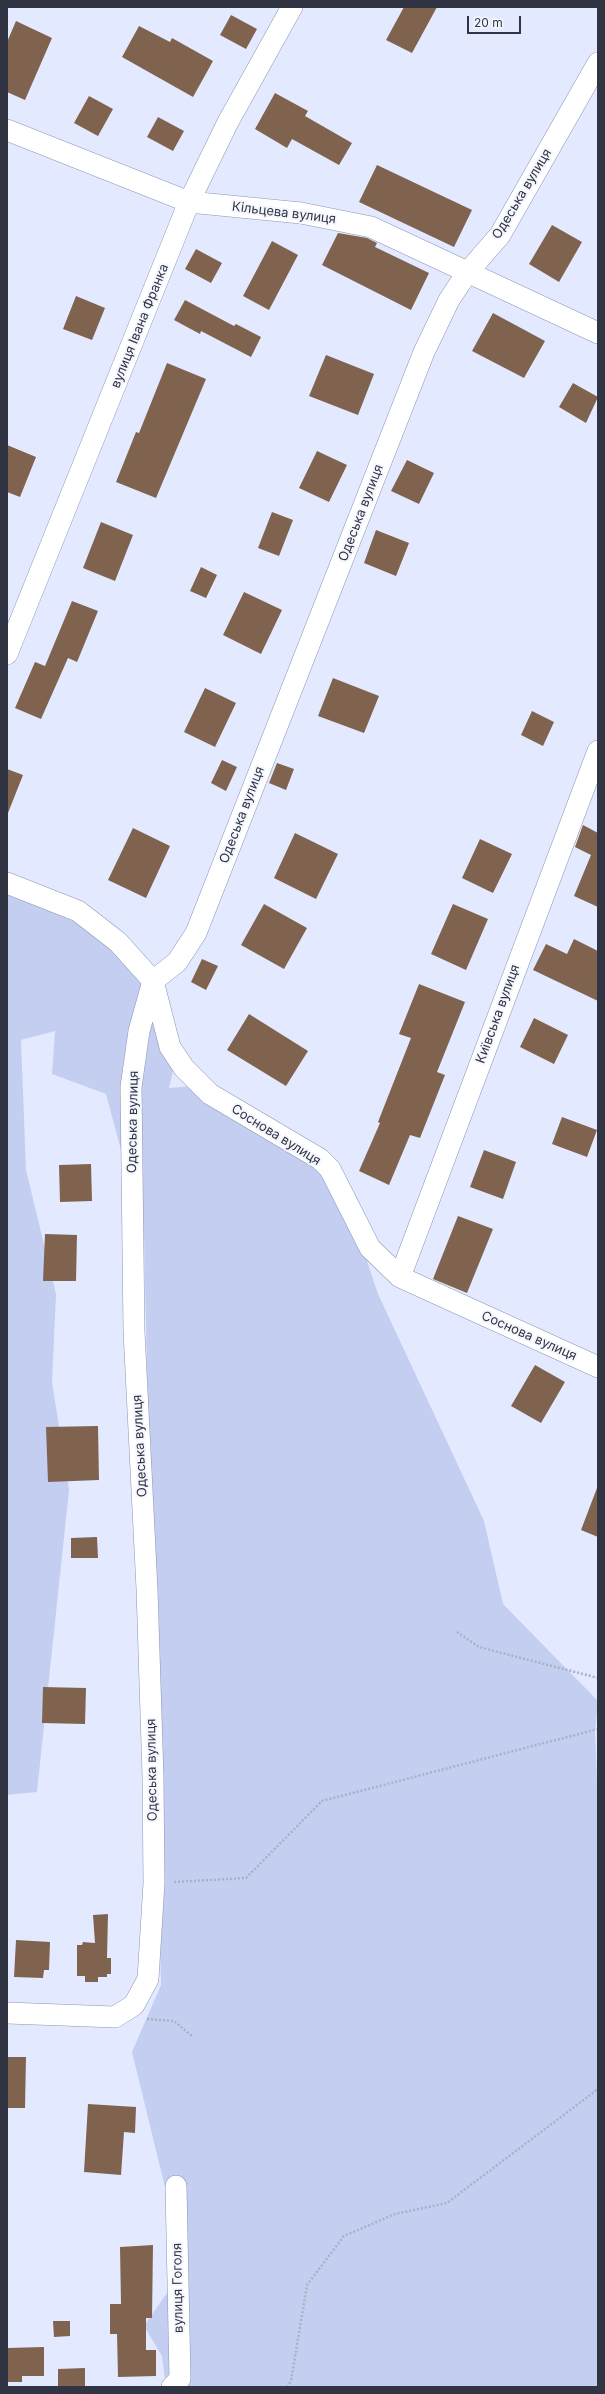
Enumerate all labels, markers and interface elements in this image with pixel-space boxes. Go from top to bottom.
scale bar [469,8,523,34]
text: 20 m [474,15,503,30]
street label: Одеська вулиця [489,146,555,242]
street label: Кільцева вулиця [231,199,337,227]
street label: вулиця Івана Франка [108,262,172,390]
street label: Одеська вулиця [335,462,387,564]
street label: Одеська вулиця [216,764,268,866]
street label: Київська вулиця [473,962,523,1066]
street label: Одеська вулиця [124,1071,142,1173]
street label: Соснова вулиця [228,1101,324,1169]
street label: Соснова вулиця [479,1308,579,1364]
street label: Одеська вулиця [130,1394,150,1498]
street label: Одеська вулиця [143,1719,161,1821]
street label: вулиця Гоголя [169,2243,187,2333]

